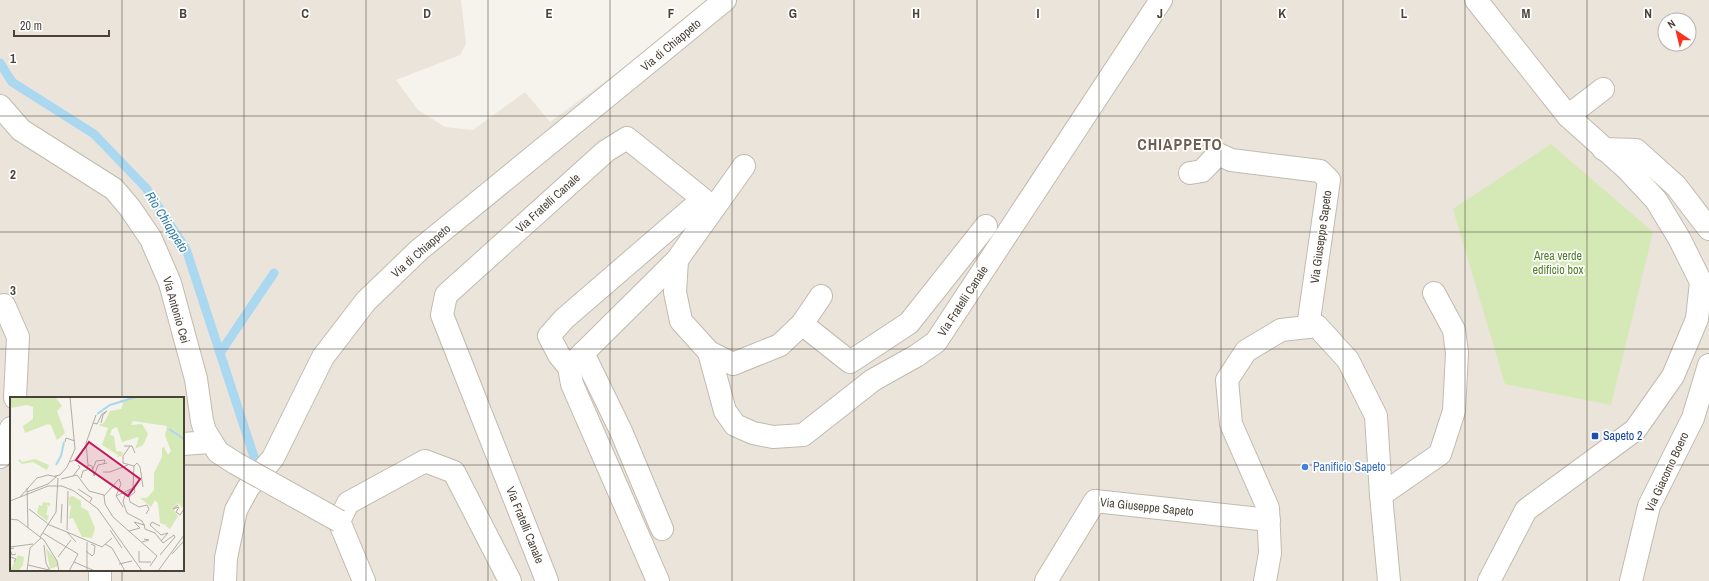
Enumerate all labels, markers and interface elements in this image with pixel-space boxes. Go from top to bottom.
text: B [179,5,187,22]
text: C [301,5,309,22]
text: D [423,5,431,22]
text: E [545,5,553,22]
text: F [668,5,675,22]
text: G [789,5,797,22]
text: H [912,5,920,22]
text: I [1037,5,1040,22]
text: J [1157,5,1163,22]
text: K [1278,5,1286,22]
text: L [1401,5,1408,22]
text: M [1522,5,1531,22]
text: N [1644,5,1652,22]
scale bar [14,12,109,38]
north arrow [1657,12,1697,52]
street label: Via di Chiappeto [638,15,704,75]
text: N [1665,16,1678,31]
text: 20 m [20,18,42,34]
text: 1 [10,50,16,67]
district label: CHIAPPETO [1137,133,1223,155]
text: 2 [10,166,16,183]
street label: Via Fratelli Canale [512,170,584,236]
water label: Rio Chiappeto [142,188,192,256]
street label: Via Giuseppe Sapeto [1307,189,1335,285]
street label: Via di Chiappeto [388,221,454,281]
park label: Area verde edificio box [1533,248,1584,278]
street label: Via Fratelli Canale [934,263,992,339]
street label: Via Antonio Cei [159,275,193,345]
text: 3 [10,282,16,299]
inset map [10,397,184,571]
place label: Sapeto 2 [1603,428,1642,444]
street label: Via Giacomo Boero [1642,430,1692,514]
marker: Sapeto 2 [1590,431,1600,441]
place label: Panificio Sapeto [1313,459,1386,475]
marker: Panificio Sapeto [1300,462,1310,472]
street label: Via Fratelli Canale [502,484,548,566]
street label: Via Giuseppe Sapeto [1099,494,1195,520]

